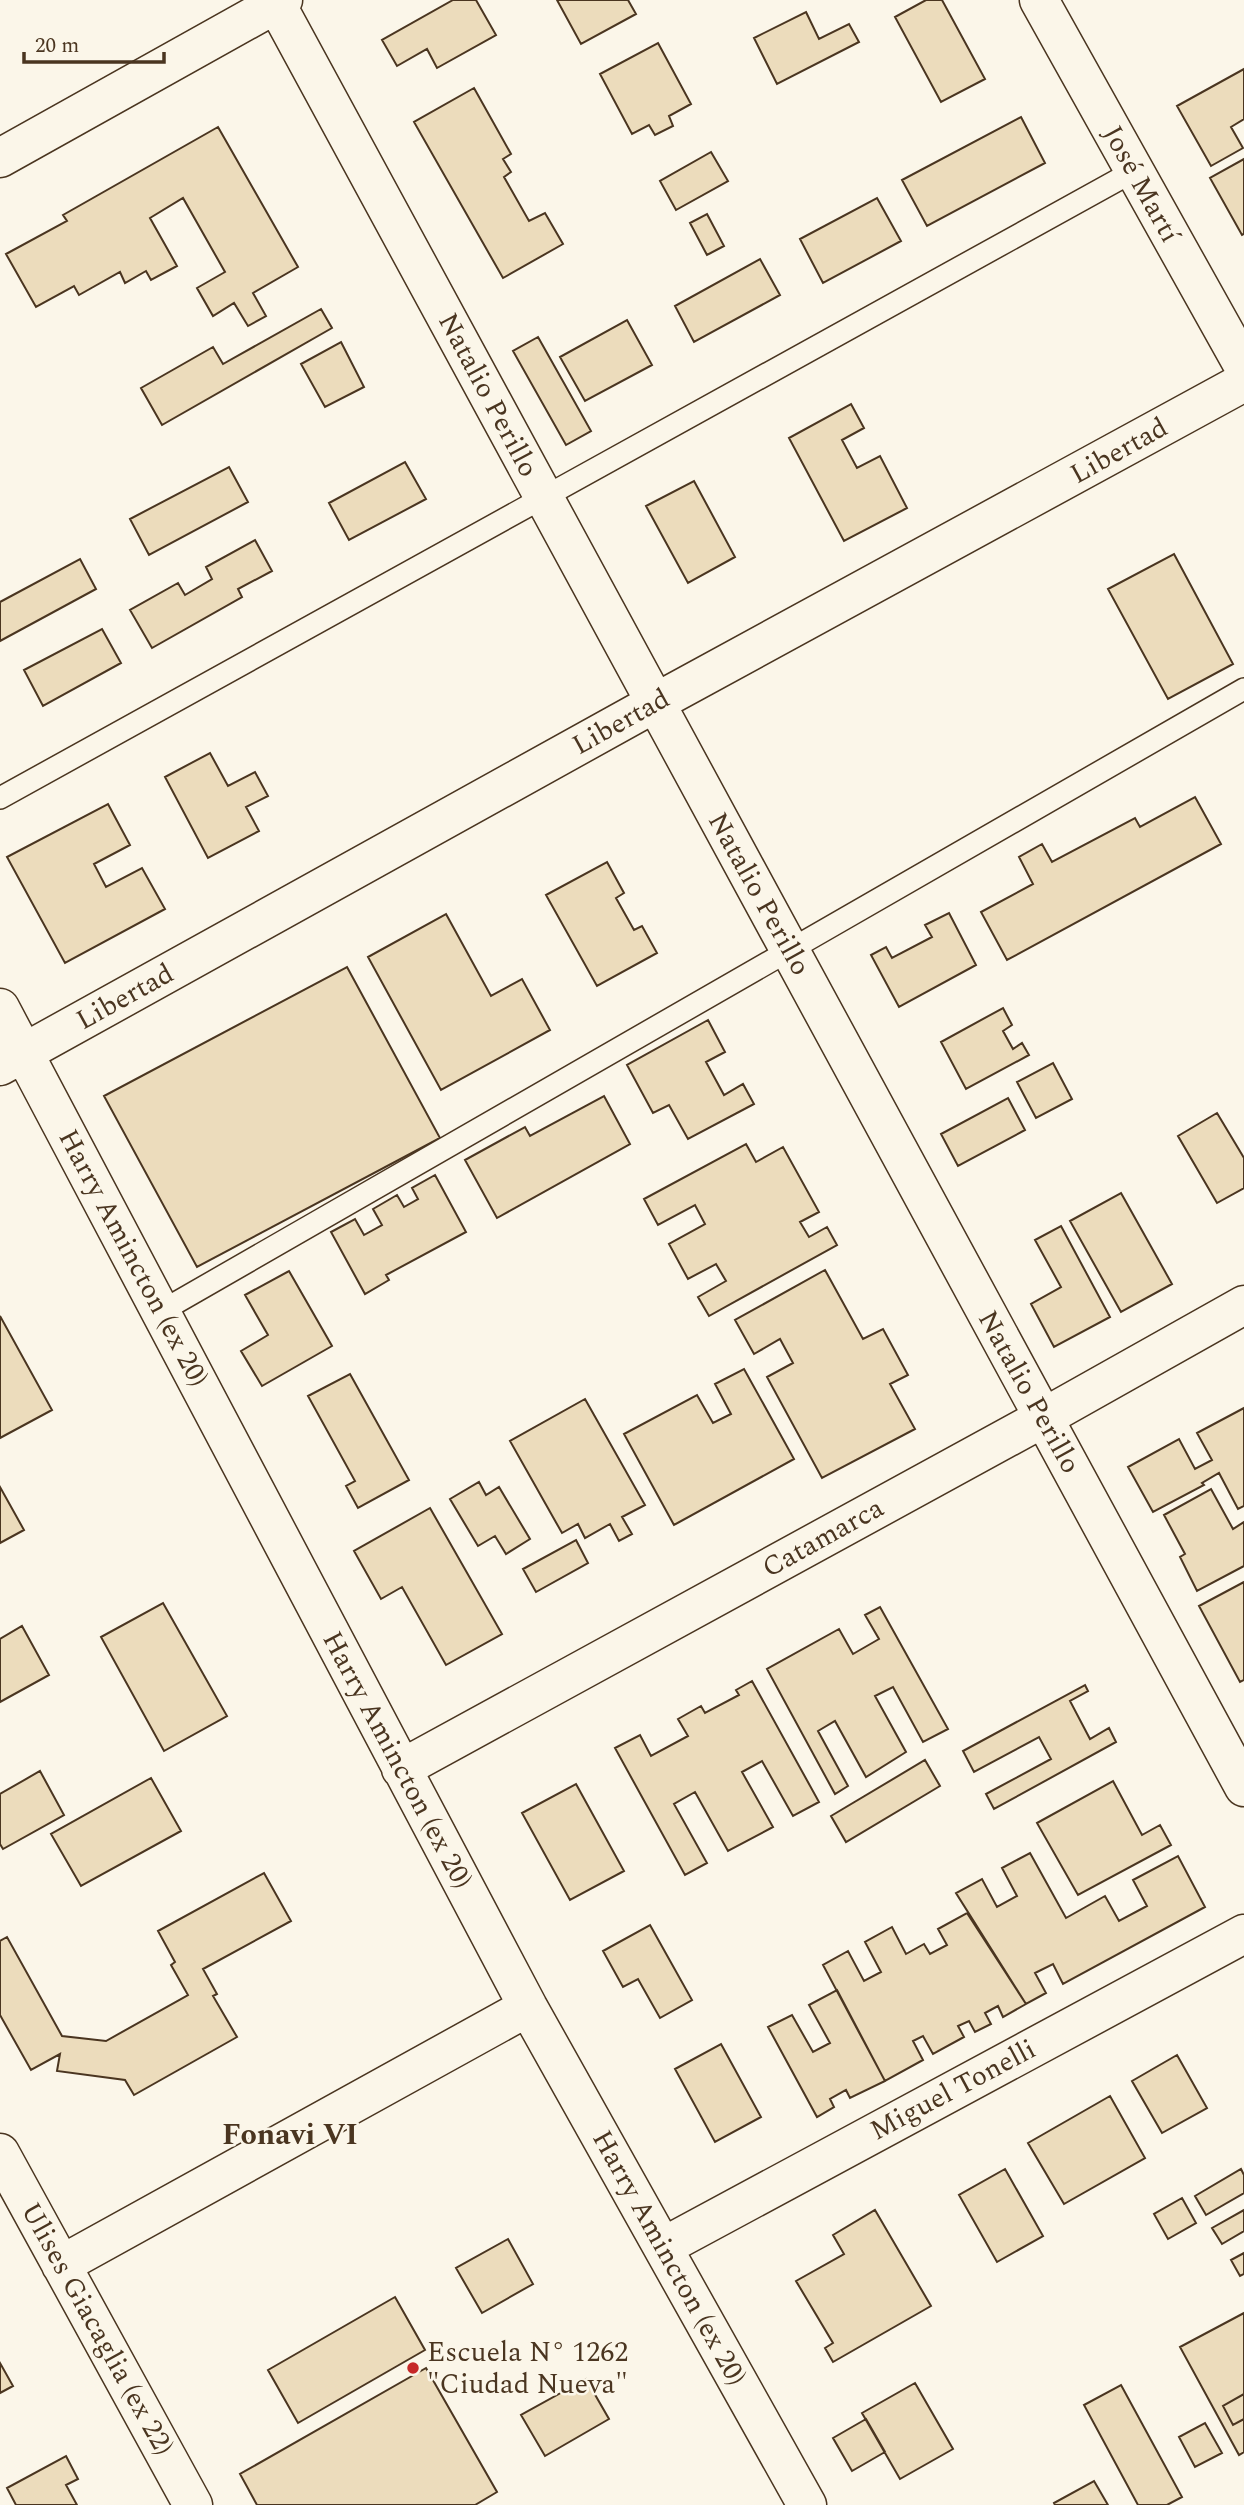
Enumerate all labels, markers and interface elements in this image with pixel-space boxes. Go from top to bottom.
scale bar [24,21,164,65]
text: 20 m [35,30,79,62]
street label: José Martí [1091,117,1192,252]
street label: Natalio Perillo [427,305,549,485]
street label: Libertad [1062,406,1176,496]
street label: Libertad [564,677,678,767]
street label: Natalio Perillo [696,805,822,983]
street label: Libertad [68,952,182,1042]
street label: Harry Amincton (ex 20) [47,1121,219,1395]
street label: Natalio Perillo [966,1303,1092,1481]
street label: Catamarca [754,1487,892,1589]
street label: Harry Amincton (ex 20) [311,1623,483,1897]
street label: Miguel Tonelli [862,2028,1044,2152]
district label: Fonavi VI [222,2112,358,2158]
street label: Harry Amincton (ex 20) [581,2122,757,2394]
street label: Ulises Giacaglia (ex 22) [9,2195,185,2463]
place label: Escuela N° 1262 "Ciudad Nueva" [427,2331,628,2406]
marker: Escuela N° 1262 "Ciudad Nueva" [405,2360,421,2376]

